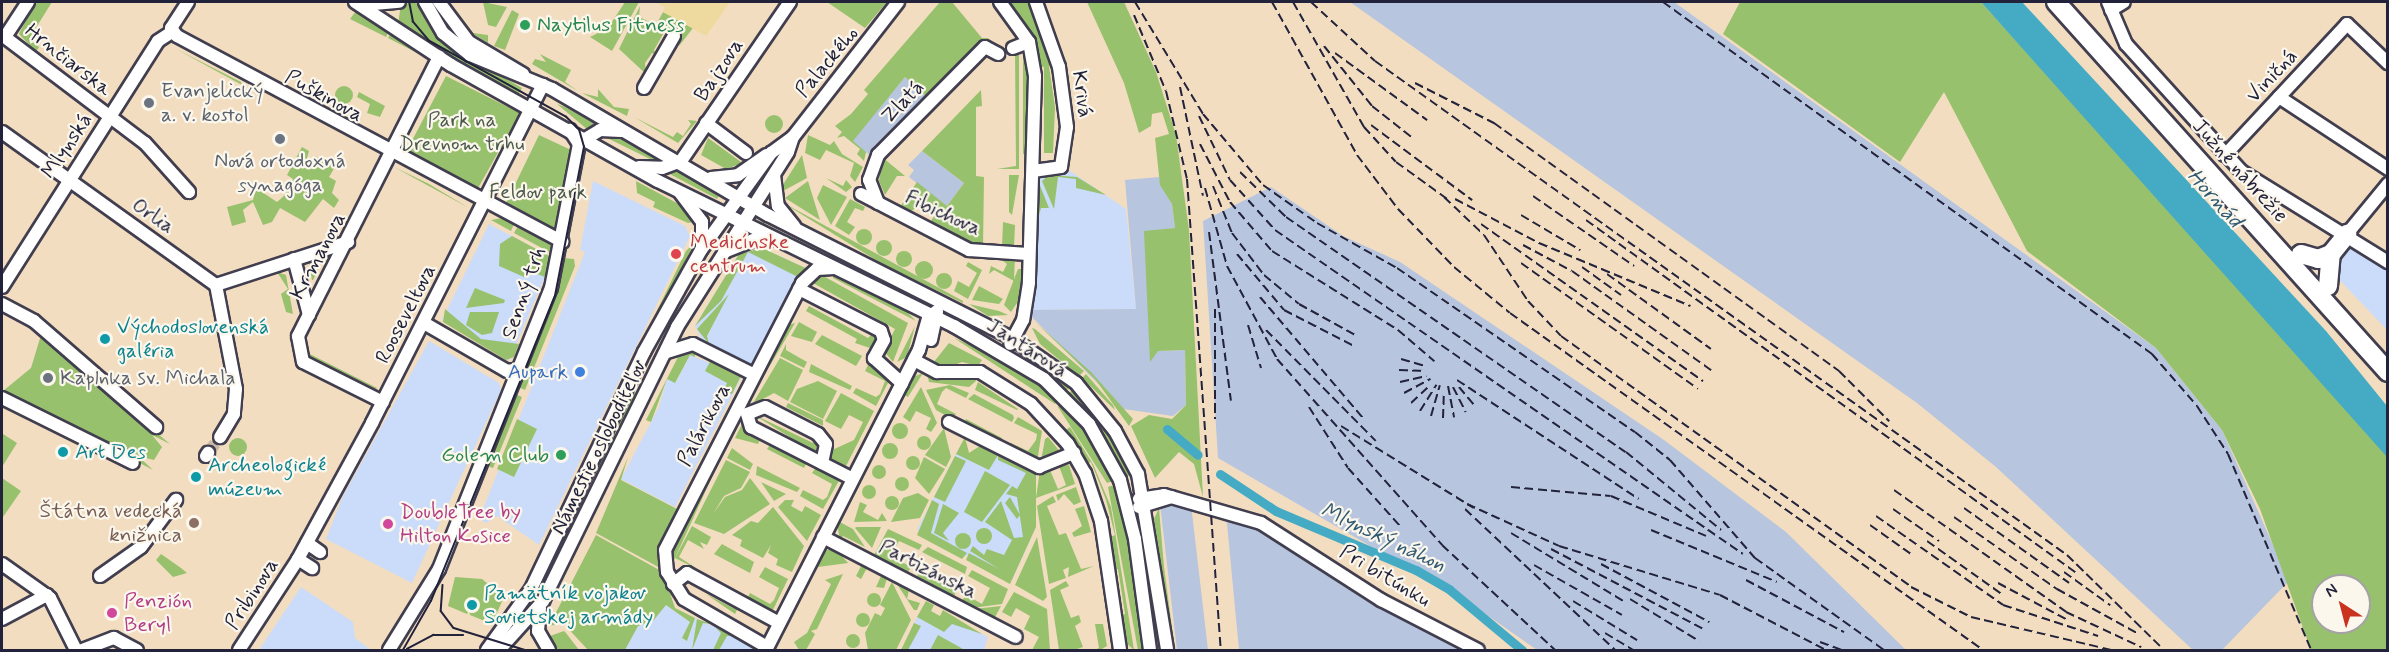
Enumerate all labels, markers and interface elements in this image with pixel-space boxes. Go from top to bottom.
place label: Naytilus Fitness [537,12,685,38]
street label: Hrnčiarska [20,18,116,102]
marker: Naytilus Fitness [518,18,532,32]
street label: Palackého [790,21,864,103]
street label: Bajzova [689,34,749,106]
street label: Viničná [2241,44,2303,108]
street label: Puškinova [281,64,367,128]
street label: Krivá [1066,69,1098,119]
street label: Zlatá [876,75,930,129]
place label: Evanjelický a. v. kostol [161,78,263,128]
marker: Evanjelický a. v. kostol [142,96,156,110]
park label: Park na Drevnom trhu [399,107,525,157]
street label: Mlynská [36,108,98,184]
street label: Južné nábrežie [2187,114,2293,228]
marker: Nová ortodoxná synagóga [273,132,287,146]
place label: Nová ortodoxná synagóga [214,148,346,198]
water label: Hornád [2181,164,2247,234]
park label: Feldov park [489,179,587,205]
street label: Fibichova [901,185,985,241]
street label: Orlia [127,193,179,239]
street label: Krmanova [285,208,351,304]
place label: Medicínske centrum [690,229,789,279]
street label: Senný trh [496,244,552,342]
marker: Medicínske centrum [667,245,685,263]
street label: Rooseveltova [370,260,442,368]
street label: Jantárová [982,313,1072,383]
place label: Východoslovenská galéria [117,314,269,364]
marker: Východoslovenská galéria [98,332,112,346]
street label: Námestie osloboditeľov [546,356,652,538]
place label: Aupark [508,359,568,385]
place label: Kaplnka sv. Michala [60,365,237,391]
marker: Aupark [573,365,587,379]
marker: Kaplnka sv. Michala [41,371,55,385]
street label: Palárikova [672,379,736,471]
place label: Art Des [75,439,144,465]
place label: Golem Club [441,442,549,468]
marker: Art Des [56,445,70,459]
marker: Golem Club [554,448,568,462]
place label: Archeologické múzeum [208,452,326,502]
marker: Archeologické múzeum [189,470,203,484]
place label: Štátna vedecká knižnica [39,498,182,548]
water label: Mlynský náhon [1316,498,1450,578]
place label: DoubleTree by Hilton Kosice [400,499,521,549]
marker: Štátna vedecká knižnica [187,516,201,530]
marker: DoubleTree by Hilton Kosice [381,517,395,531]
street label: Partizánska [875,534,981,604]
street label: Pri bitúnku [1337,540,1433,612]
street label: Pribinova [220,554,284,634]
north arrow [2311,574,2371,634]
text: N [2321,579,2342,602]
place label: Pamätník vojakov Sovietskej armády [484,580,651,630]
place label: Penzión Beryl [124,588,192,638]
marker: Pamätník vojakov Sovietskej armády [465,598,479,612]
marker: Penzión Beryl [105,606,119,620]

